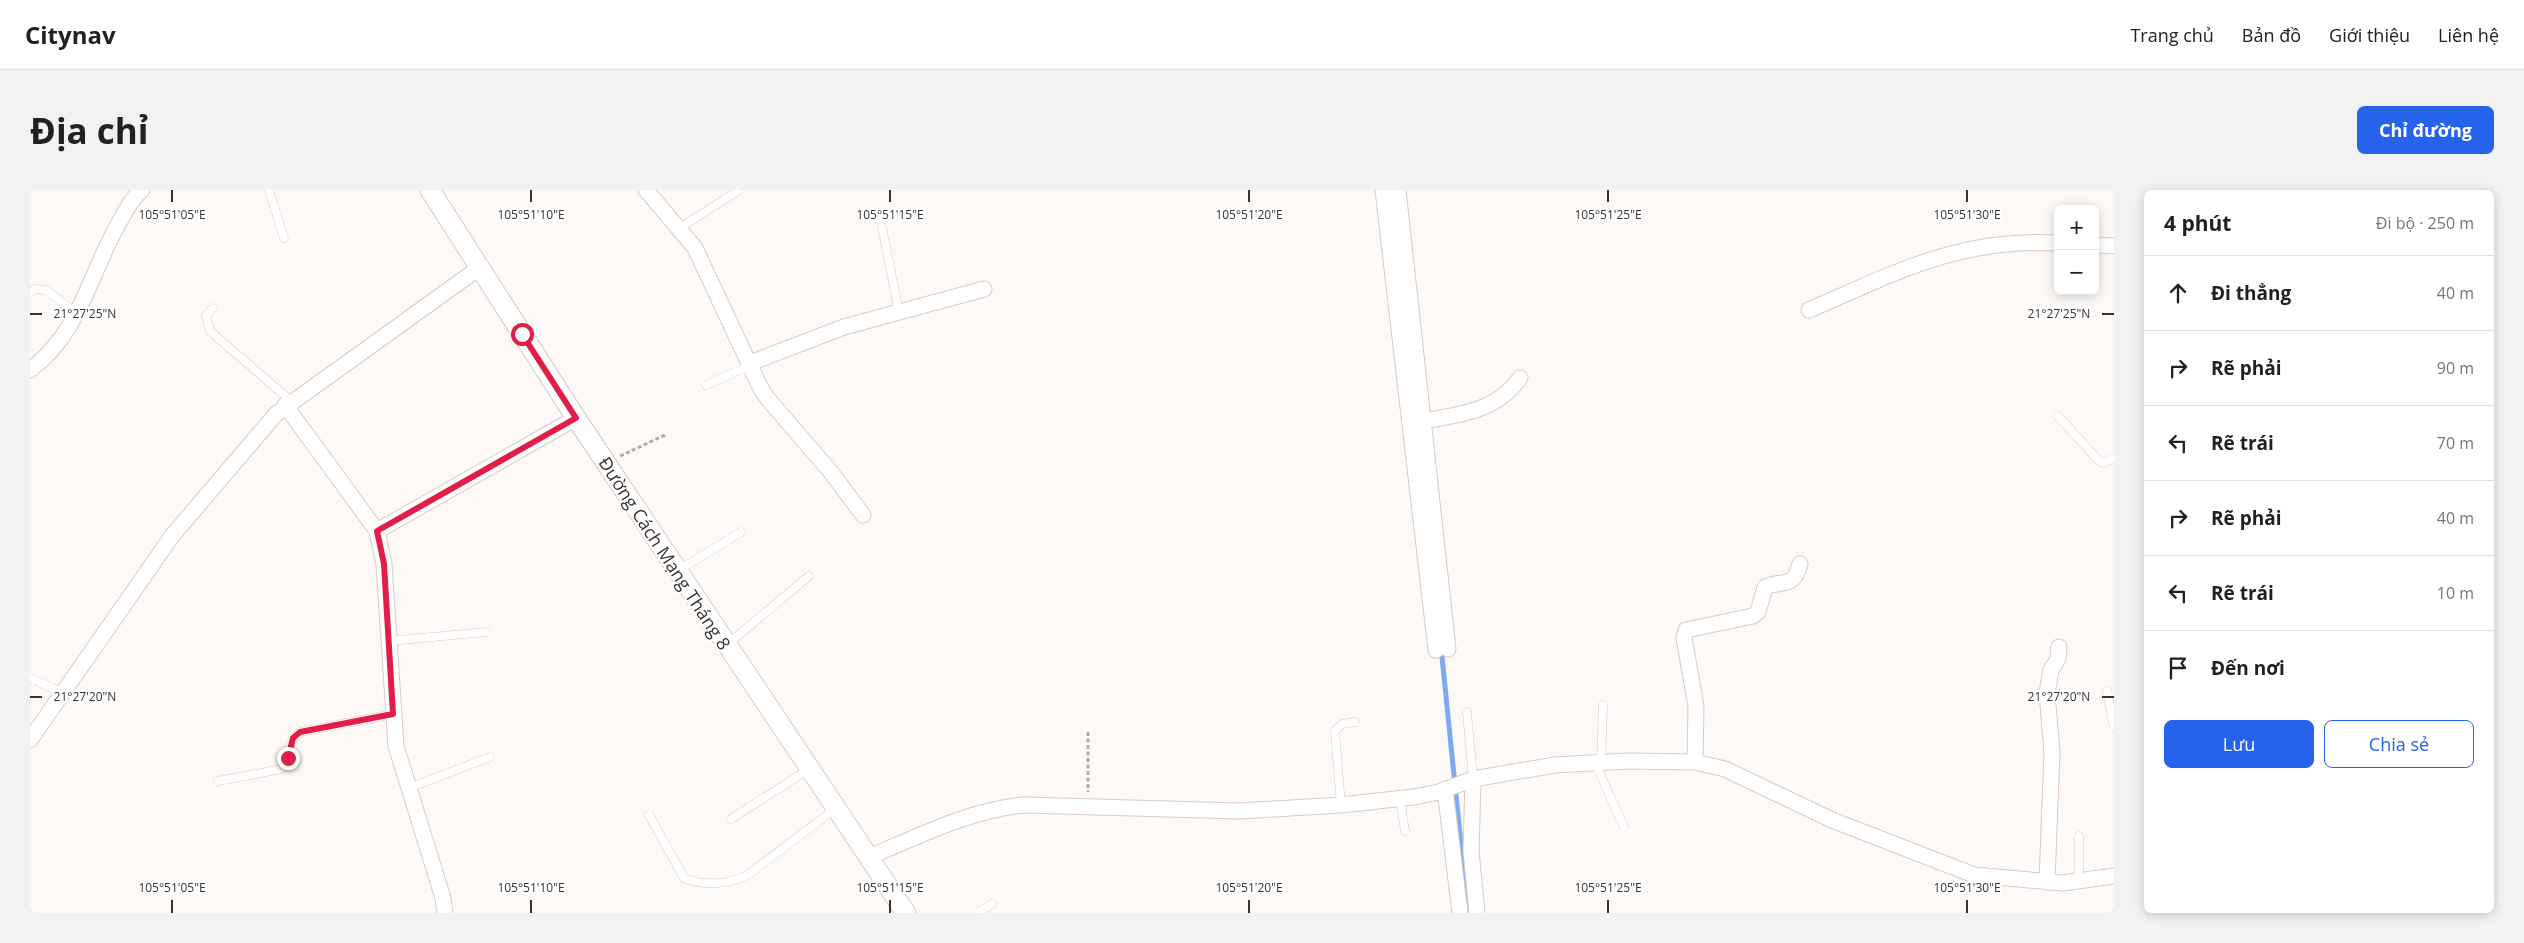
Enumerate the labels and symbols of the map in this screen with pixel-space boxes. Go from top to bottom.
text: 105°51'05"E [138,206,206,223]
text: 105°51'10"E [497,206,565,223]
text: 105°51'15"E [856,206,924,223]
text: 105°51'20"E [1215,206,1283,223]
text: 105°51'25"E [1574,206,1642,223]
text: 105°51'30"E [1933,206,2001,223]
text: 21°27'25"N [54,305,116,322]
text: 21°27'25"N [2028,305,2090,322]
route start [511,323,534,346]
street label: Đường Cách Mạng Tháng 8 [594,452,736,654]
text: 21°27'20"N [54,688,116,705]
text: 21°27'20"N [2028,688,2090,705]
route end [277,747,300,770]
text: 105°51'05"E [138,879,206,896]
text: 105°51'10"E [497,879,565,896]
text: 105°51'15"E [856,879,924,896]
text: 105°51'20"E [1215,879,1283,896]
text: 105°51'25"E [1574,879,1642,896]
text: 105°51'30"E [1933,879,2001,896]

